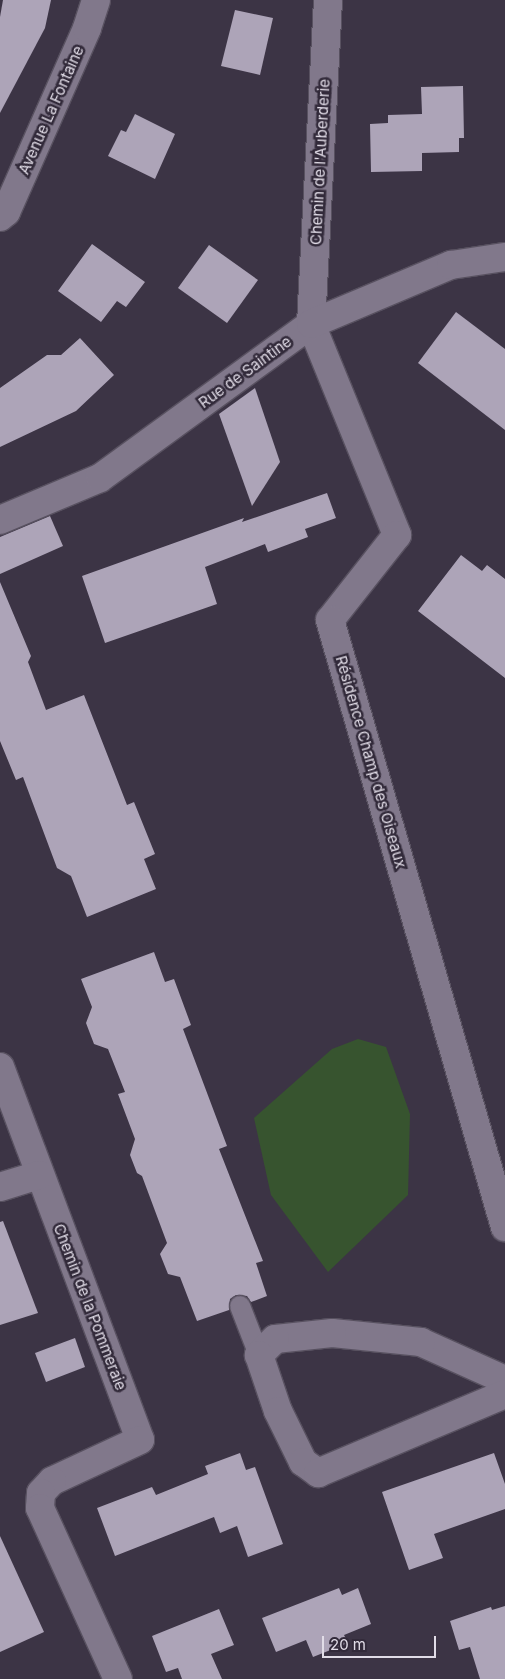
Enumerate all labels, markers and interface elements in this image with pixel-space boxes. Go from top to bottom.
street label: Avenue La Fontaine [15,43,87,177]
street label: Chemin de l'Auberderie [307,79,333,245]
street label: Rue de Saintine [195,332,295,412]
street label: Résidence Champ des Oiseaux [332,654,410,870]
street label: Chemin de la Pommeraie [50,1221,130,1393]
scale bar [325,1626,439,1658]
text: 20 m [330,1635,366,1654]

